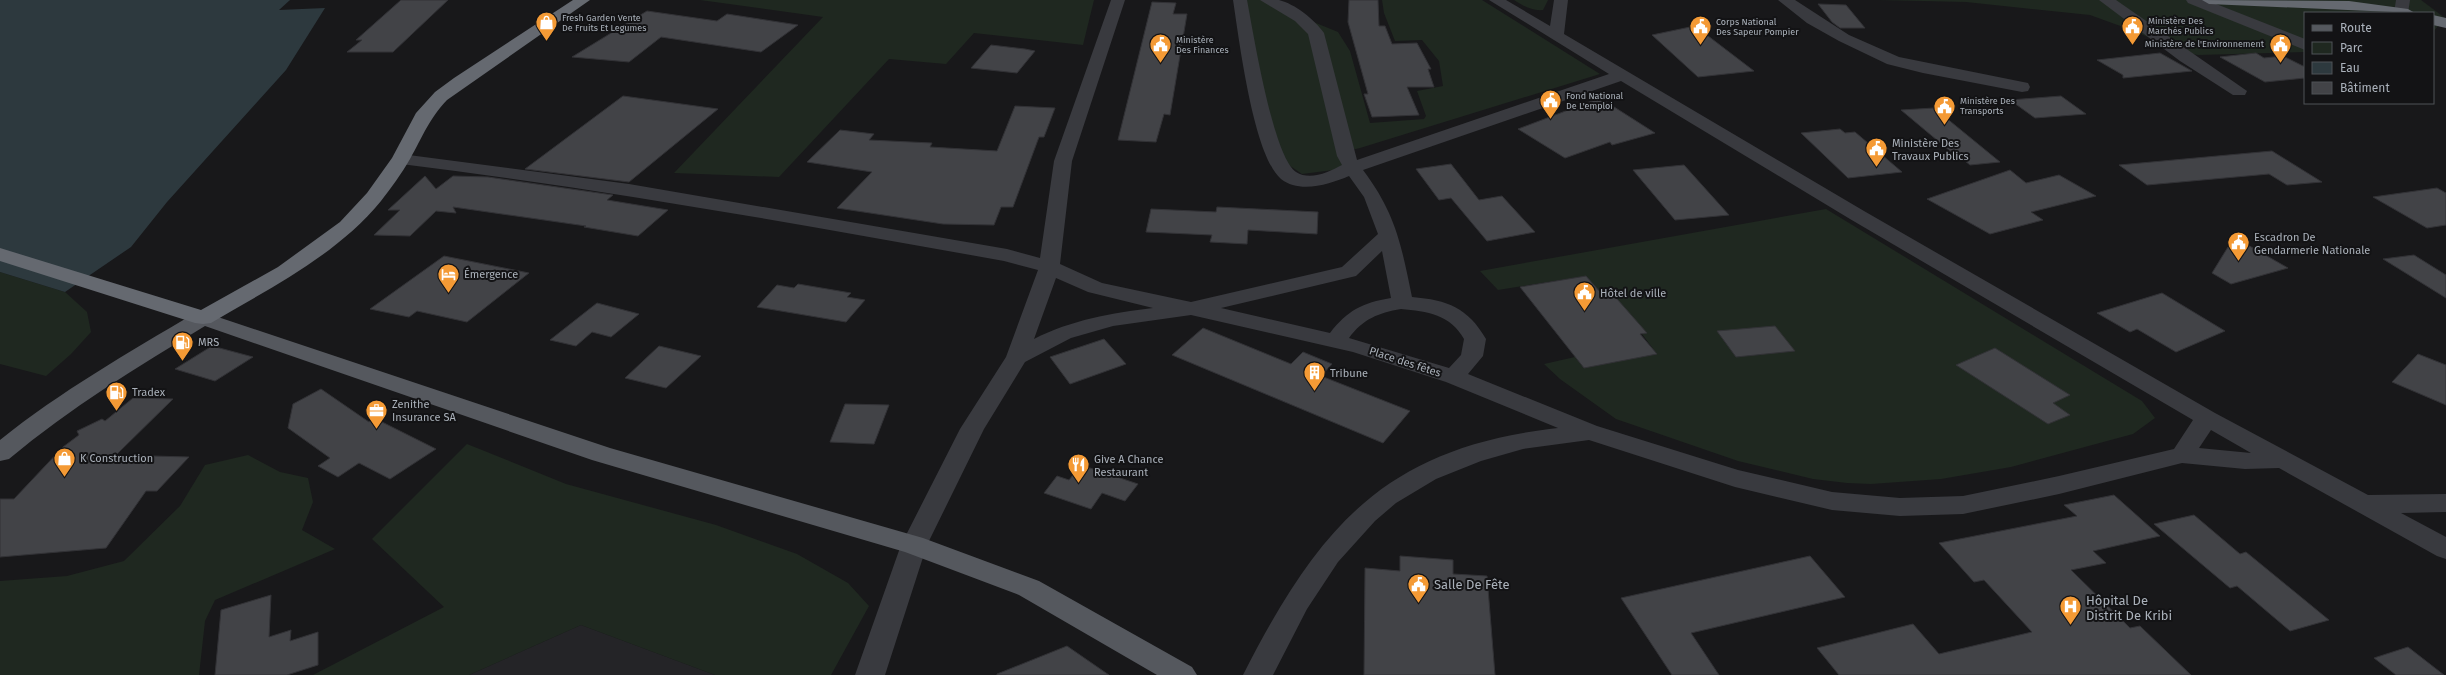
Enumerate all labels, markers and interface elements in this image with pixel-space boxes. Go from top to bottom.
shop icon: Fresh Garden Vente De Fruits Et Legumes [533,10,559,43]
legend [2304,12,2434,104]
place label: Fresh Garden Vente De Fruits Et Legumes [562,13,646,33]
public building icon: Ministère Des Marchés Publics [2119,13,2145,46]
public building icon: Corps National Des Sapeur Pompier [1687,14,1713,47]
place label: Ministère Des Marchés Publics [2148,16,2213,36]
place label: Corps National Des Sapeur Pompier [1716,17,1799,37]
text: Route [2340,21,2372,35]
public building icon: Ministère de l'Environnement [2267,31,2293,64]
public building icon: Ministère Des Finances [1148,32,1174,65]
place label: Ministère Des Finances [1176,35,1229,55]
place label: Ministère de l'Environnement [2145,39,2265,49]
text: Parc [2340,41,2363,55]
text: Eau [2340,61,2360,75]
text: Bâtiment [2340,81,2390,95]
public building icon: Fond National De L'emploi [1538,88,1564,121]
place label: Fond National De L'emploi [1566,91,1624,111]
public building icon: Ministère Des Transports [1931,93,1957,126]
place label: Ministère Des Transports [1960,96,2015,116]
public building icon: Ministère Des Travaux Publics [1864,136,1890,169]
place label: Ministère Des Travaux Publics [1892,137,1969,163]
public building icon: Escadron De Gendarmerie Nationale [2225,230,2251,263]
place label: Escadron De Gendarmerie Nationale [2254,231,2370,257]
hotel icon: Émergence [435,261,461,294]
place label: Émergence [464,267,518,281]
public building icon: Hôtel de ville [1572,280,1598,313]
place label: Hôtel de ville [1600,287,1666,300]
fuel station icon: MRS [170,329,196,362]
place label: MRS [198,336,219,349]
street label: Place des fêtes [1368,344,1442,380]
building icon: Tribune [1302,360,1328,393]
place label: Tribune [1330,367,1368,380]
fuel station icon: Tradex [104,379,130,412]
place label: Tradex [132,386,166,399]
office icon: Zenithe Insurance SA [363,397,389,430]
place label: Zenithe Insurance SA [392,398,456,424]
shop icon: K Construction [51,445,77,478]
place label: K Construction [80,452,153,465]
restaurant icon: Give A Chance Restaurant [1066,452,1092,485]
place label: Give A Chance Restaurant [1094,453,1164,479]
public building icon: Salle De Fête [1405,571,1431,604]
place label: Salle De Fête [1434,577,1510,592]
place label: Hôpital De Distrit De Kribi [2086,593,2172,623]
hospital icon: Hôpital De Distrit De Kribi [2058,594,2084,627]

